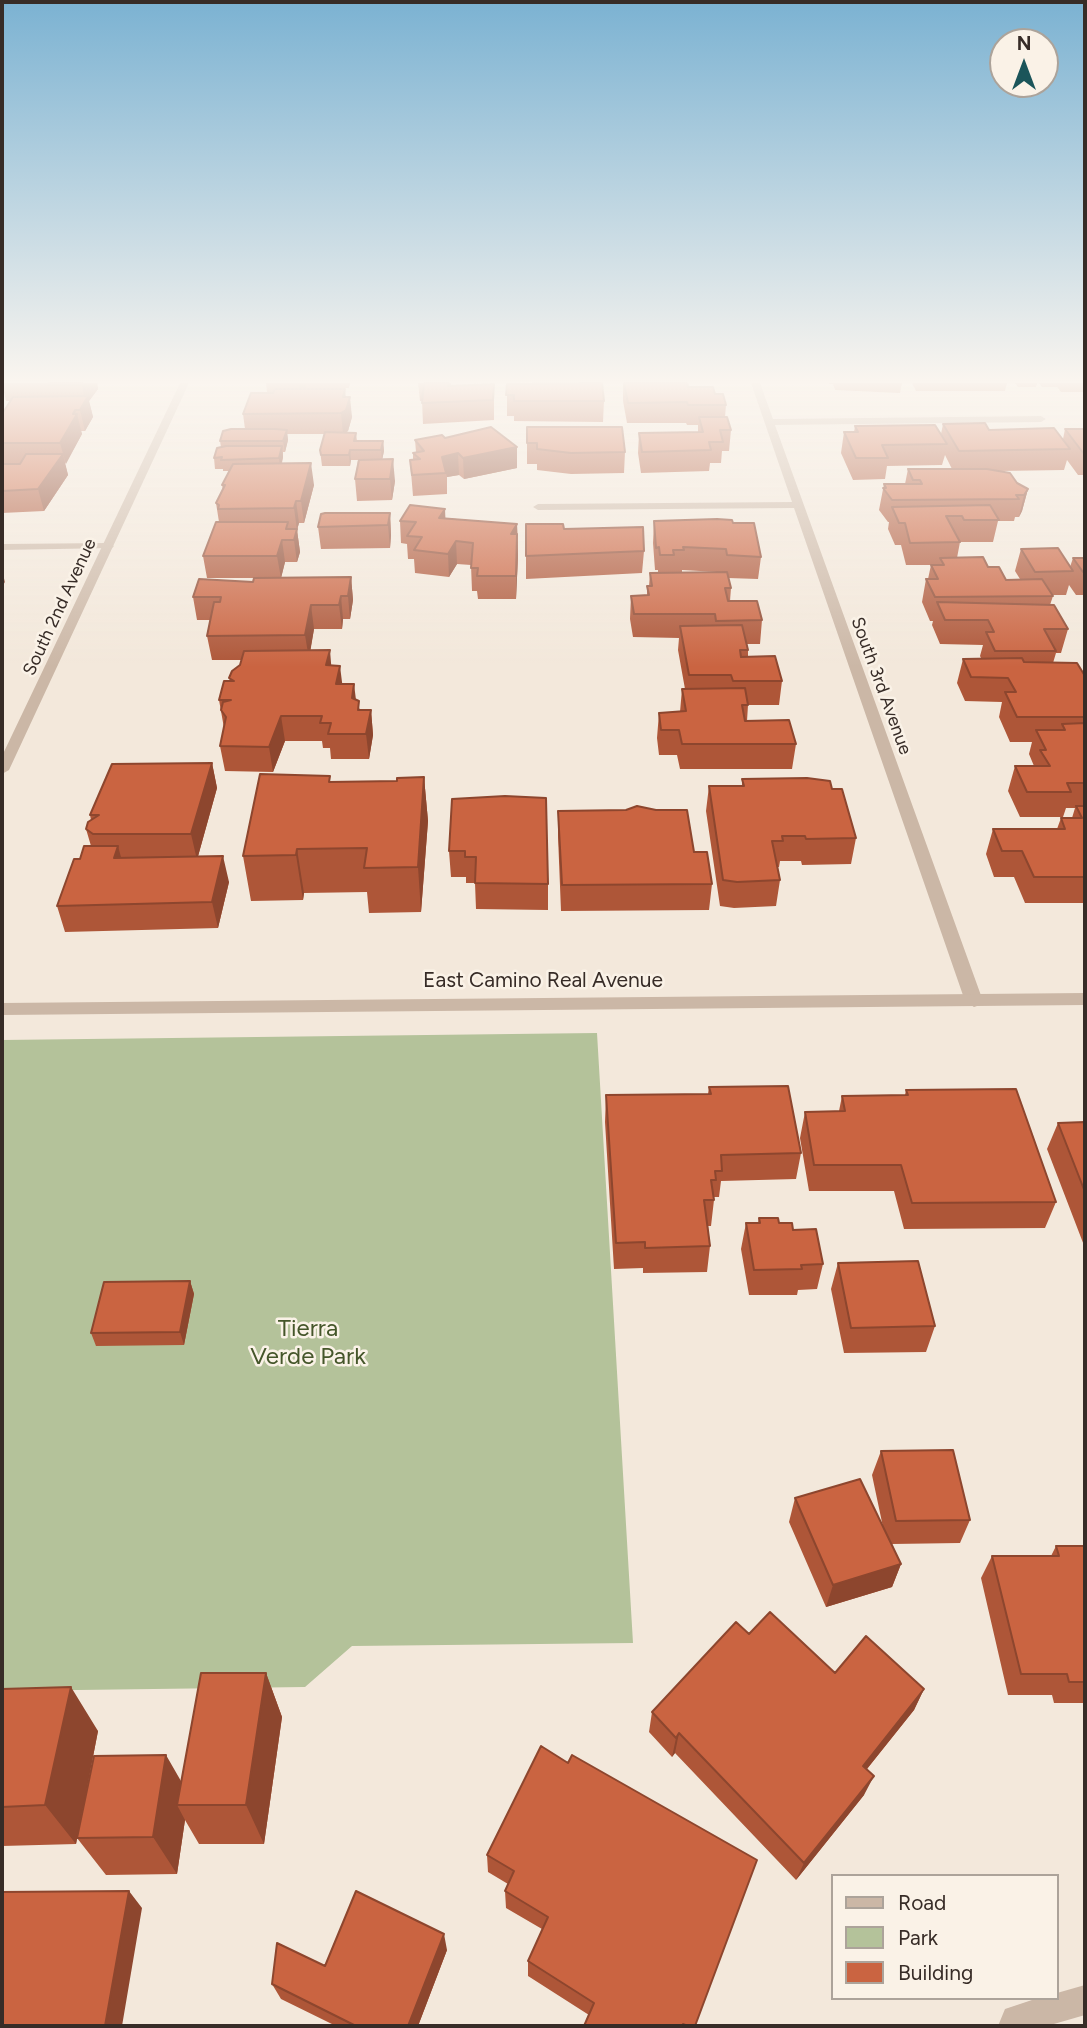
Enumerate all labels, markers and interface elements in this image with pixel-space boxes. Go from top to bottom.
north arrow [989,28,1059,98]
text: N [1017,32,1031,55]
street label: South 2nd Avenue [19,535,101,679]
street label: South 3rd Avenue [846,614,916,758]
street label: East Camino Real Avenue [423,968,663,994]
park label: Tierra Verde Park [250,1315,366,1371]
legend [832,1874,1059,2000]
text: Road [898,1890,946,1915]
text: Park [898,1925,938,1950]
text: Building [898,1960,973,1985]

